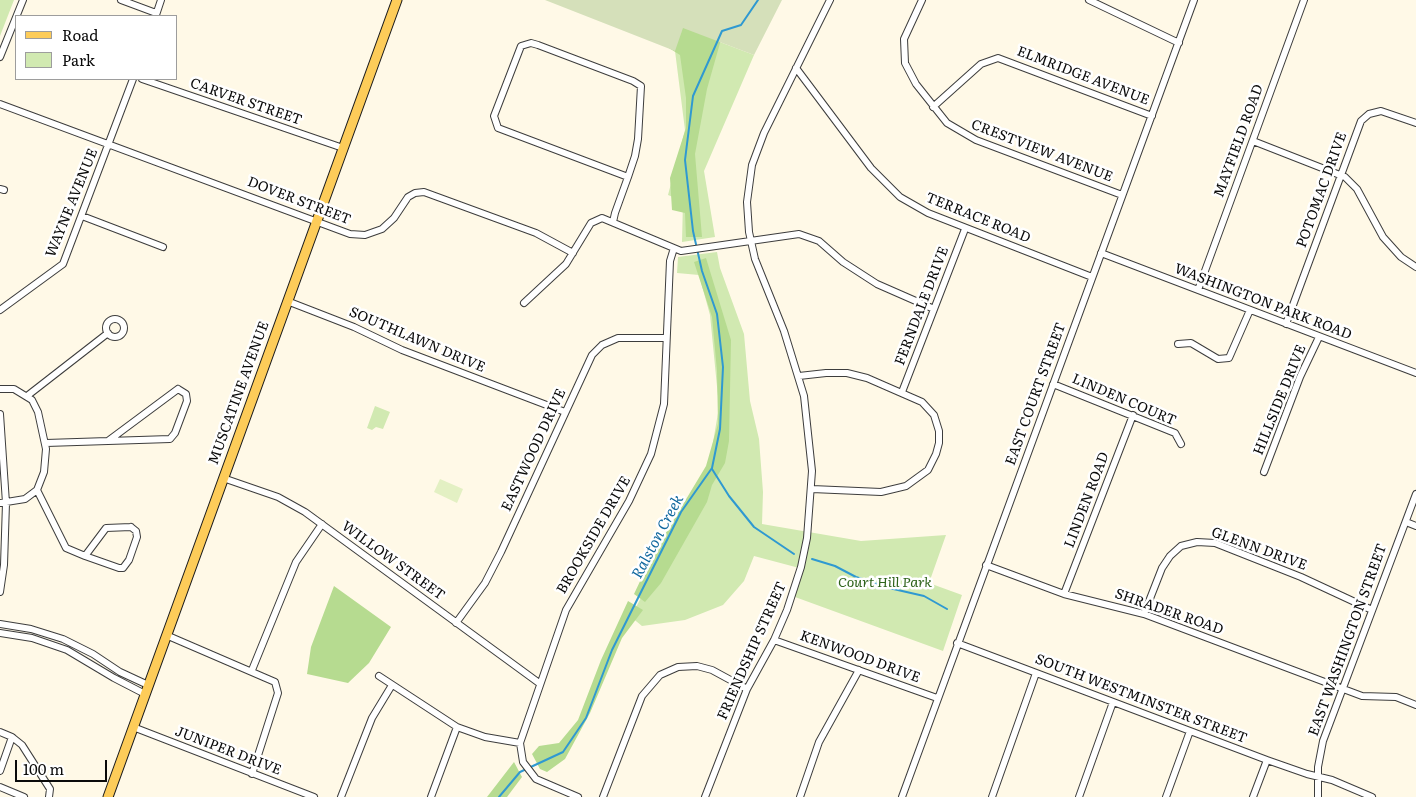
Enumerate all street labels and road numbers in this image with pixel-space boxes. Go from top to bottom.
street label: ELMRIDGE AVENUE [1014,43,1152,109]
street label: CARVER STREET [188,75,304,129]
street label: MAYFIELD ROAD [1211,82,1267,200]
street label: CRESTVIEW AVENUE [969,116,1115,186]
street label: POTOMAC DRIVE [1293,130,1351,250]
street label: WAYNE AVENUE [43,146,101,260]
street label: DOVER STREET [245,174,353,228]
street label: TERRACE ROAD [923,189,1033,247]
street label: FERNDALE DRIVE [892,244,952,368]
street label: WASHINGTON PARK ROAD [1172,260,1354,344]
street label: SOUTHLAWN DRIVE [347,304,487,376]
street label: MUSCATINE AVENUE [205,319,273,467]
street label: EAST COURT STREET [1002,320,1070,468]
street label: HILLSIDE DRIVE [1250,342,1310,458]
street label: LINDEN COURT [1069,370,1179,430]
street label: EASTWOOD DRIVE [498,386,570,514]
street label: LINDEN ROAD [1061,450,1113,550]
street label: BROOKSIDE DRIVE [553,473,635,597]
street label: WILLOW STREET [338,518,448,604]
street label: GLENN DRIVE [1209,524,1309,574]
street label: EAST WASHINGTON STREET [1305,542,1391,738]
street label: FRIENDSHIP STREET [714,579,790,723]
street label: SHRADER ROAD [1112,586,1226,638]
street label: KENWOOD DRIVE [798,627,922,687]
street label: SOUTH WESTMINSTER STREET [1033,651,1249,747]
street label: JUNIPER DRIVE [172,723,284,779]

